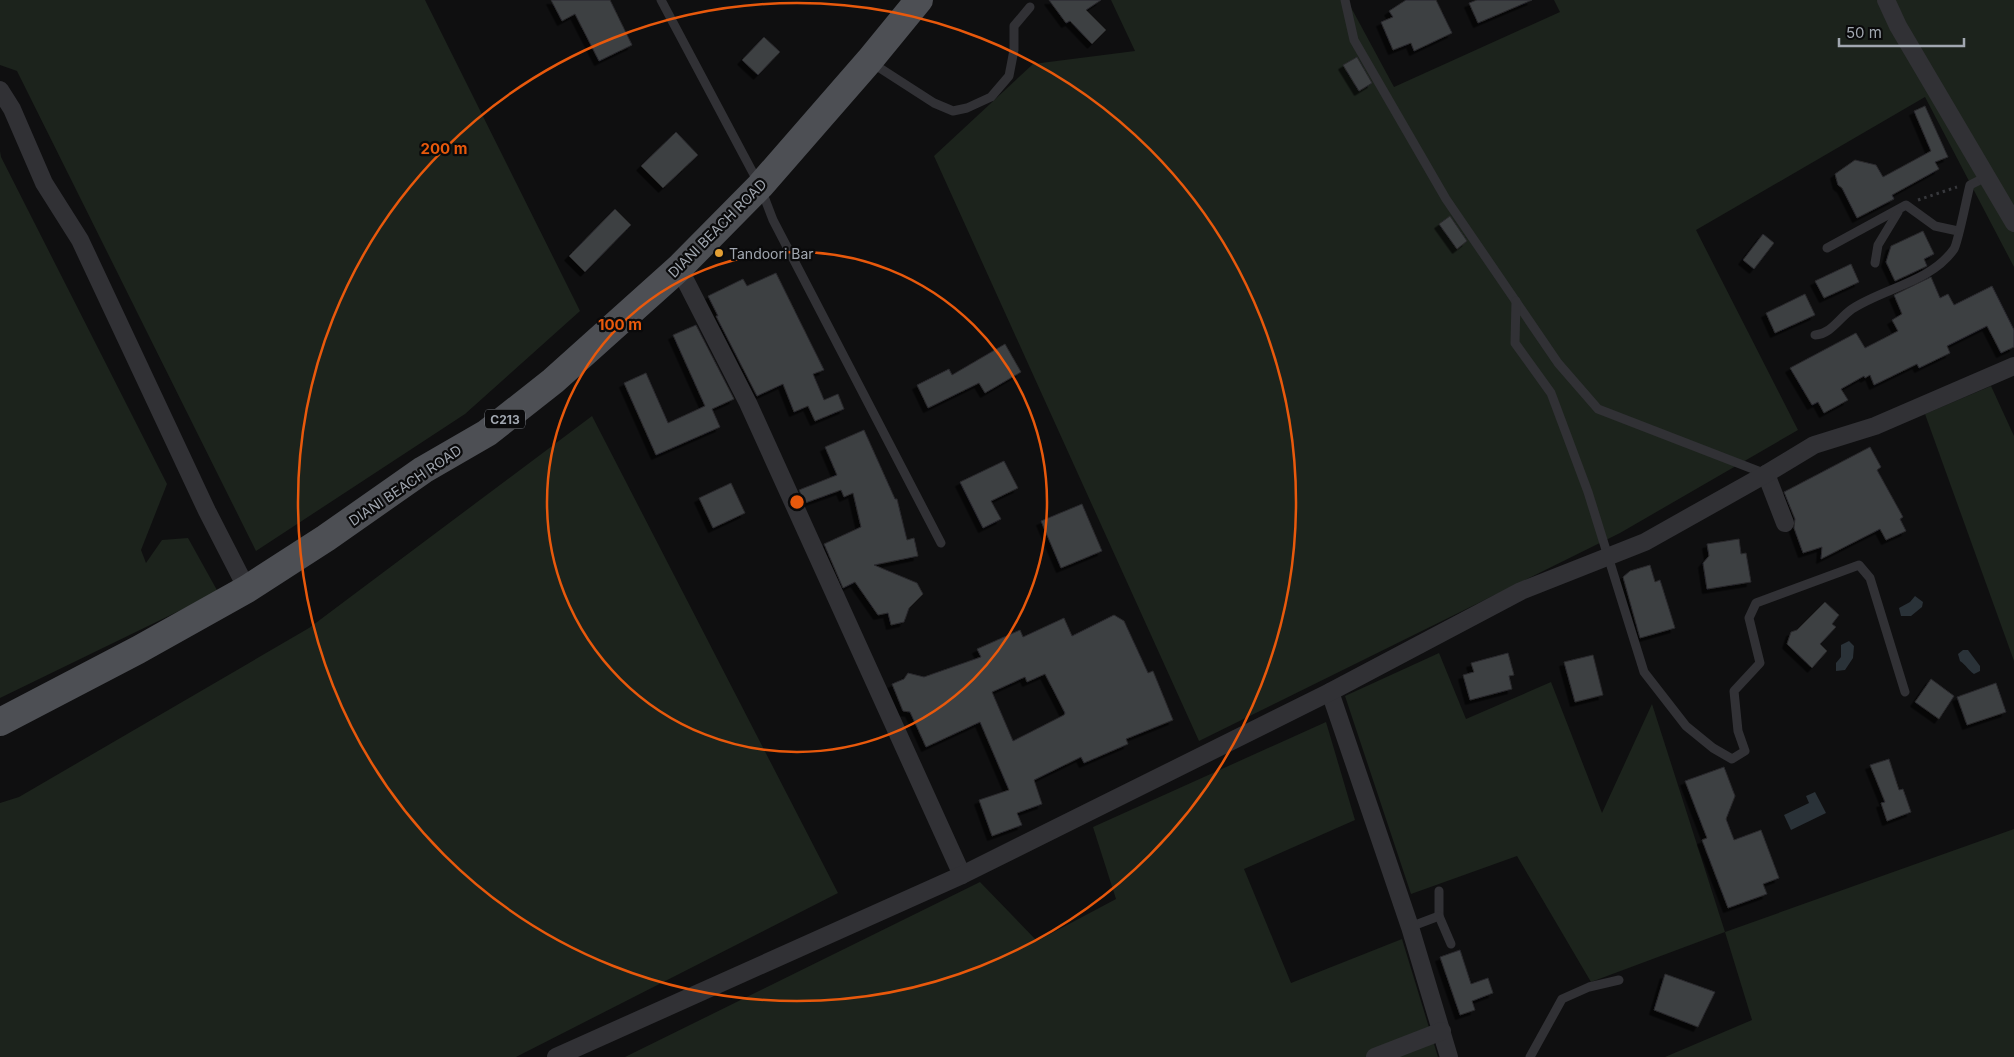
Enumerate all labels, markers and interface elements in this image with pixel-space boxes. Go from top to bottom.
scale bar [1839,15,1964,47]
text: 50 m [1846,23,1882,42]
text: 200 m [421,139,467,158]
street label: DIANI BEACH ROAD [664,175,770,281]
place label: Tandoori Bar [729,245,814,262]
marker: Tandoori Bar [713,247,725,259]
text: 100 m [598,315,642,334]
road number: C213 [485,409,525,428]
street label: DIANI BEACH ROAD [345,441,465,529]
centre of rings [788,493,806,511]

